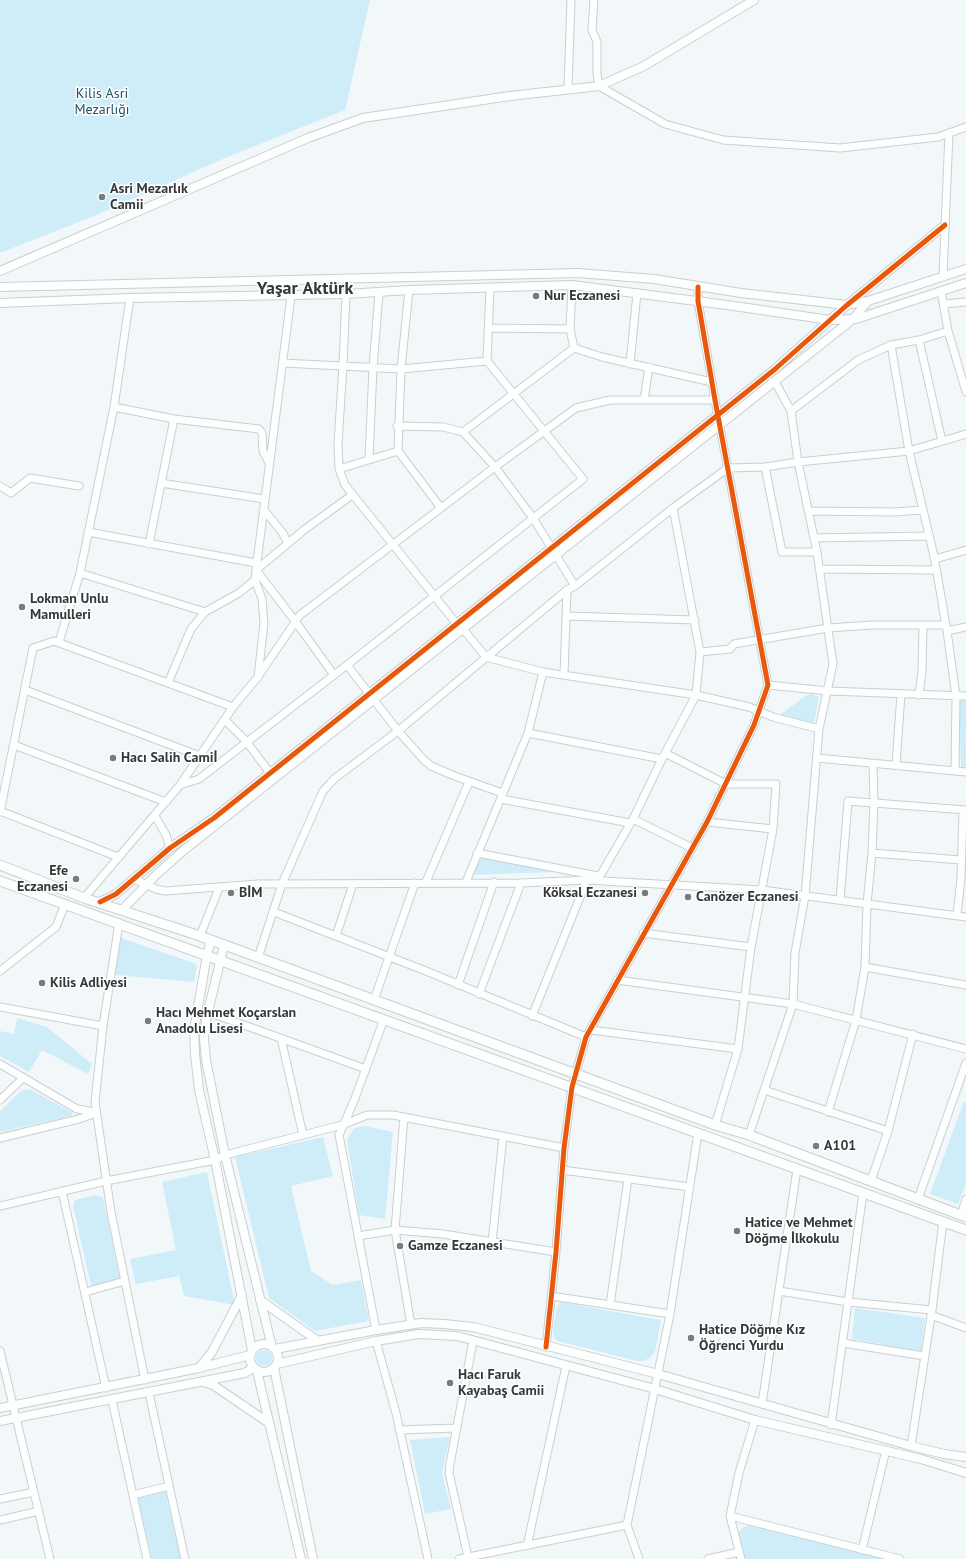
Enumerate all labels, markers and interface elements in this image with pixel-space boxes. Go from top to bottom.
park label: Kilis Asri Mezarlığı [74,86,130,118]
place label: Asri Mezarlık Camii [110,181,188,214]
marker: Asri Mezarlık Camii [97,192,107,202]
district label: Yaşar Aktürk [257,278,353,300]
place label: Nur Eczanesi [544,288,620,304]
marker: Nur Eczanesi [531,291,541,301]
place label: Lokman Unlu Mamulleri [30,591,109,624]
marker: Lokman Unlu Mamulleri [17,602,27,612]
place label: Hacı Salih Camiİ [121,750,217,766]
marker: Hacı Salih Camiİ [108,753,118,763]
place label: Efe Eczanesi [17,863,68,896]
marker: Efe Eczanesi [71,874,81,884]
place label: BİM [239,885,262,901]
place label: Köksal Eczanesi [543,885,637,901]
marker: BİM [226,888,236,898]
marker: Köksal Eczanesi [640,888,650,898]
place label: Canözer Eczanesi [696,889,799,905]
marker: Canözer Eczanesi [683,892,693,902]
place label: Kilis Adliyesi [50,975,127,991]
marker: Kilis Adliyesi [37,978,47,988]
place label: Hacı Mehmet Koçarslan Anadolu Lisesi [156,1005,296,1038]
marker: Hacı Mehmet Koçarslan Anadolu Lisesi [143,1016,153,1026]
place label: A101 [824,1138,856,1154]
marker: A101 [811,1141,821,1151]
place label: Hatice ve Mehmet Döğme İlkokulu [745,1215,853,1248]
marker: Hatice ve Mehmet Döğme İlkokulu [732,1226,742,1236]
place label: Gamze Eczanesi [408,1238,503,1254]
marker: Gamze Eczanesi [395,1241,405,1251]
place label: Hatice Döğme Kız Öğrenci Yurdu [699,1322,805,1354]
marker: Hatice Döğme Kız Öğrenci Yurdu [686,1333,696,1343]
place label: Hacı Faruk Kayabaş Camii [458,1367,544,1400]
marker: Hacı Faruk Kayabaş Camii [445,1378,455,1388]

